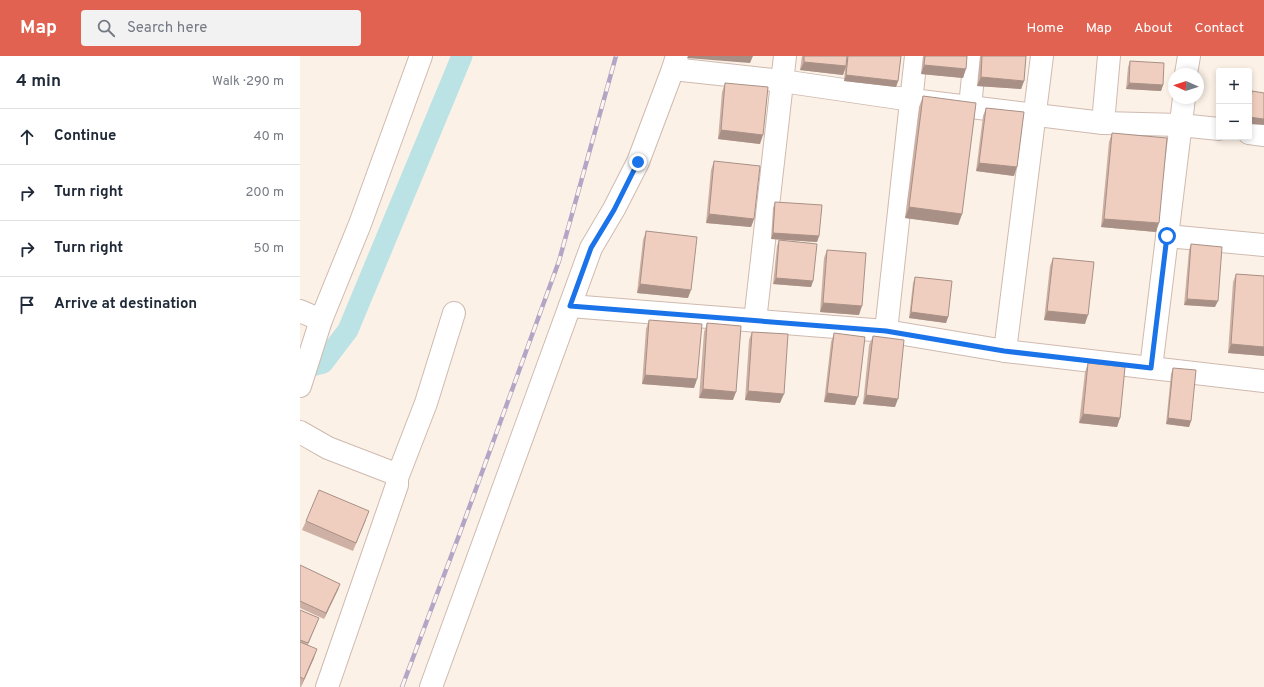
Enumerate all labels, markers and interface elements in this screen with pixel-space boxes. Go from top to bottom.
search box [81,10,361,46]
text: Map [20,16,57,40]
icon: search [95,17,117,39]
text: Search here [127,19,207,38]
text: Home [1027,20,1064,37]
text: Map [1086,20,1112,37]
text: About [1134,20,1173,37]
text: Contact [1195,20,1244,37]
north arrow [1168,68,1204,104]
map controls [1216,68,1252,140]
button: + [1216,68,1252,104]
text: 4 min [16,71,61,93]
text: Walk · 290 m [212,74,284,90]
button: − [1216,104,1252,140]
icon: ahead [16,126,38,148]
text: Continue [54,127,116,146]
text: 40 m [254,129,284,145]
route end [629,153,647,171]
icon: right [16,182,38,204]
text: Turn right [54,183,123,202]
text: 200 m [245,185,284,201]
route start [1158,227,1176,245]
icon: right [16,238,38,260]
text: Turn right [54,239,123,258]
text: 50 m [254,241,284,257]
icon: arrive [16,294,38,316]
text: Arrive at destination [54,295,197,314]

